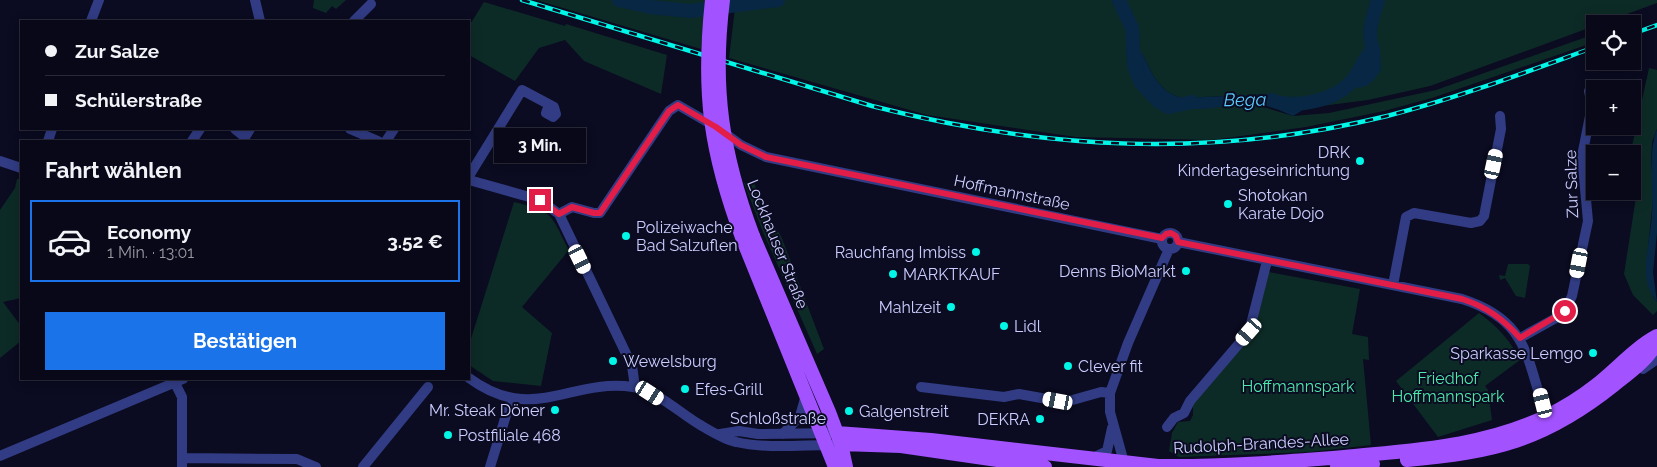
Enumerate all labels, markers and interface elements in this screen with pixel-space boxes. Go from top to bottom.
map controls [1586,15,1641,200]
button: locate [1586,15,1641,70]
text: Zur Salze [75,40,159,62]
button: + [1586,80,1641,135]
text: Schülerstraße [75,89,202,111]
water label: Bega [1224,89,1267,110]
callout: 3 Min. [494,128,586,162]
text: 3 Min. [518,136,562,155]
place label: DRK Kindertageseinrichtung [1177,143,1351,180]
button: − [1586,145,1641,200]
car [1483,148,1504,180]
street label: Zur Salze [1561,149,1582,219]
marker: DRK Kindertageseinrichtung [1354,155,1366,167]
text: Fahrt wählen [45,157,182,183]
street label: Hoffmannstraße [952,171,1072,214]
street label: Lockhauser Straße [743,177,812,311]
place label: Shotokan Karate Dojo [1238,186,1324,223]
route end [529,189,551,211]
marker: Shotokan Karate Dojo [1222,198,1234,210]
place label: Polizeiwache Bad Salzuflen [636,218,738,255]
icon: car [47,219,92,264]
text: Economy [107,221,191,243]
text: 3.52 € [387,230,443,252]
marker: Polizeiwache Bad Salzuflen [620,230,632,242]
car [566,242,593,276]
text: 1 Min. · 13:01 [107,243,194,262]
place label: Rauchfang Imbiss [835,243,966,262]
marker: Rauchfang Imbiss [970,246,982,258]
car [1568,247,1589,279]
place label: Denns BioMarkt [1059,262,1177,281]
place label: MARKTKAUF [903,265,1000,284]
marker: Denns BioMarkt [1180,265,1192,277]
marker: MARKTKAUF [887,268,899,280]
place label: Mahlzeit [879,298,942,317]
route start [1554,300,1576,322]
marker: Mahlzeit [945,301,957,313]
button: Bestätigen [45,312,445,370]
car [1233,316,1264,348]
place label: Lidl [1014,317,1042,336]
marker: Lidl [998,320,1010,332]
place label: Sparkasse Lemgo [1450,344,1583,363]
marker: Sparkasse Lemgo [1587,347,1599,359]
place label: Wewelsburg [623,352,717,371]
marker: Wewelsburg [607,355,619,367]
place label: Clever fit [1078,357,1144,376]
marker: Clever fit [1062,360,1074,372]
park label: Friedhof Hoffmannspark [1392,369,1505,406]
park label: Hoffmannspark [1242,377,1355,396]
car [633,379,666,407]
place label: Efes-Grill [695,380,763,399]
marker: Efes-Grill [679,383,691,395]
car [1532,387,1553,419]
car [1041,391,1074,411]
place label: Mr. Steak Döner [429,401,545,420]
place label: Galgenstreit [859,402,949,421]
marker: Mr. Steak Döner [549,404,561,416]
marker: Galgenstreit [843,405,855,417]
street label: Schloßstraße [730,409,826,428]
place label: DEKRA [977,410,1030,429]
marker: DEKRA [1034,413,1046,425]
place label: Postfiliale 468 [458,426,561,445]
marker: Postfiliale 468 [442,429,454,441]
street label: Rudolph-Brandes-Allee [1173,429,1349,458]

